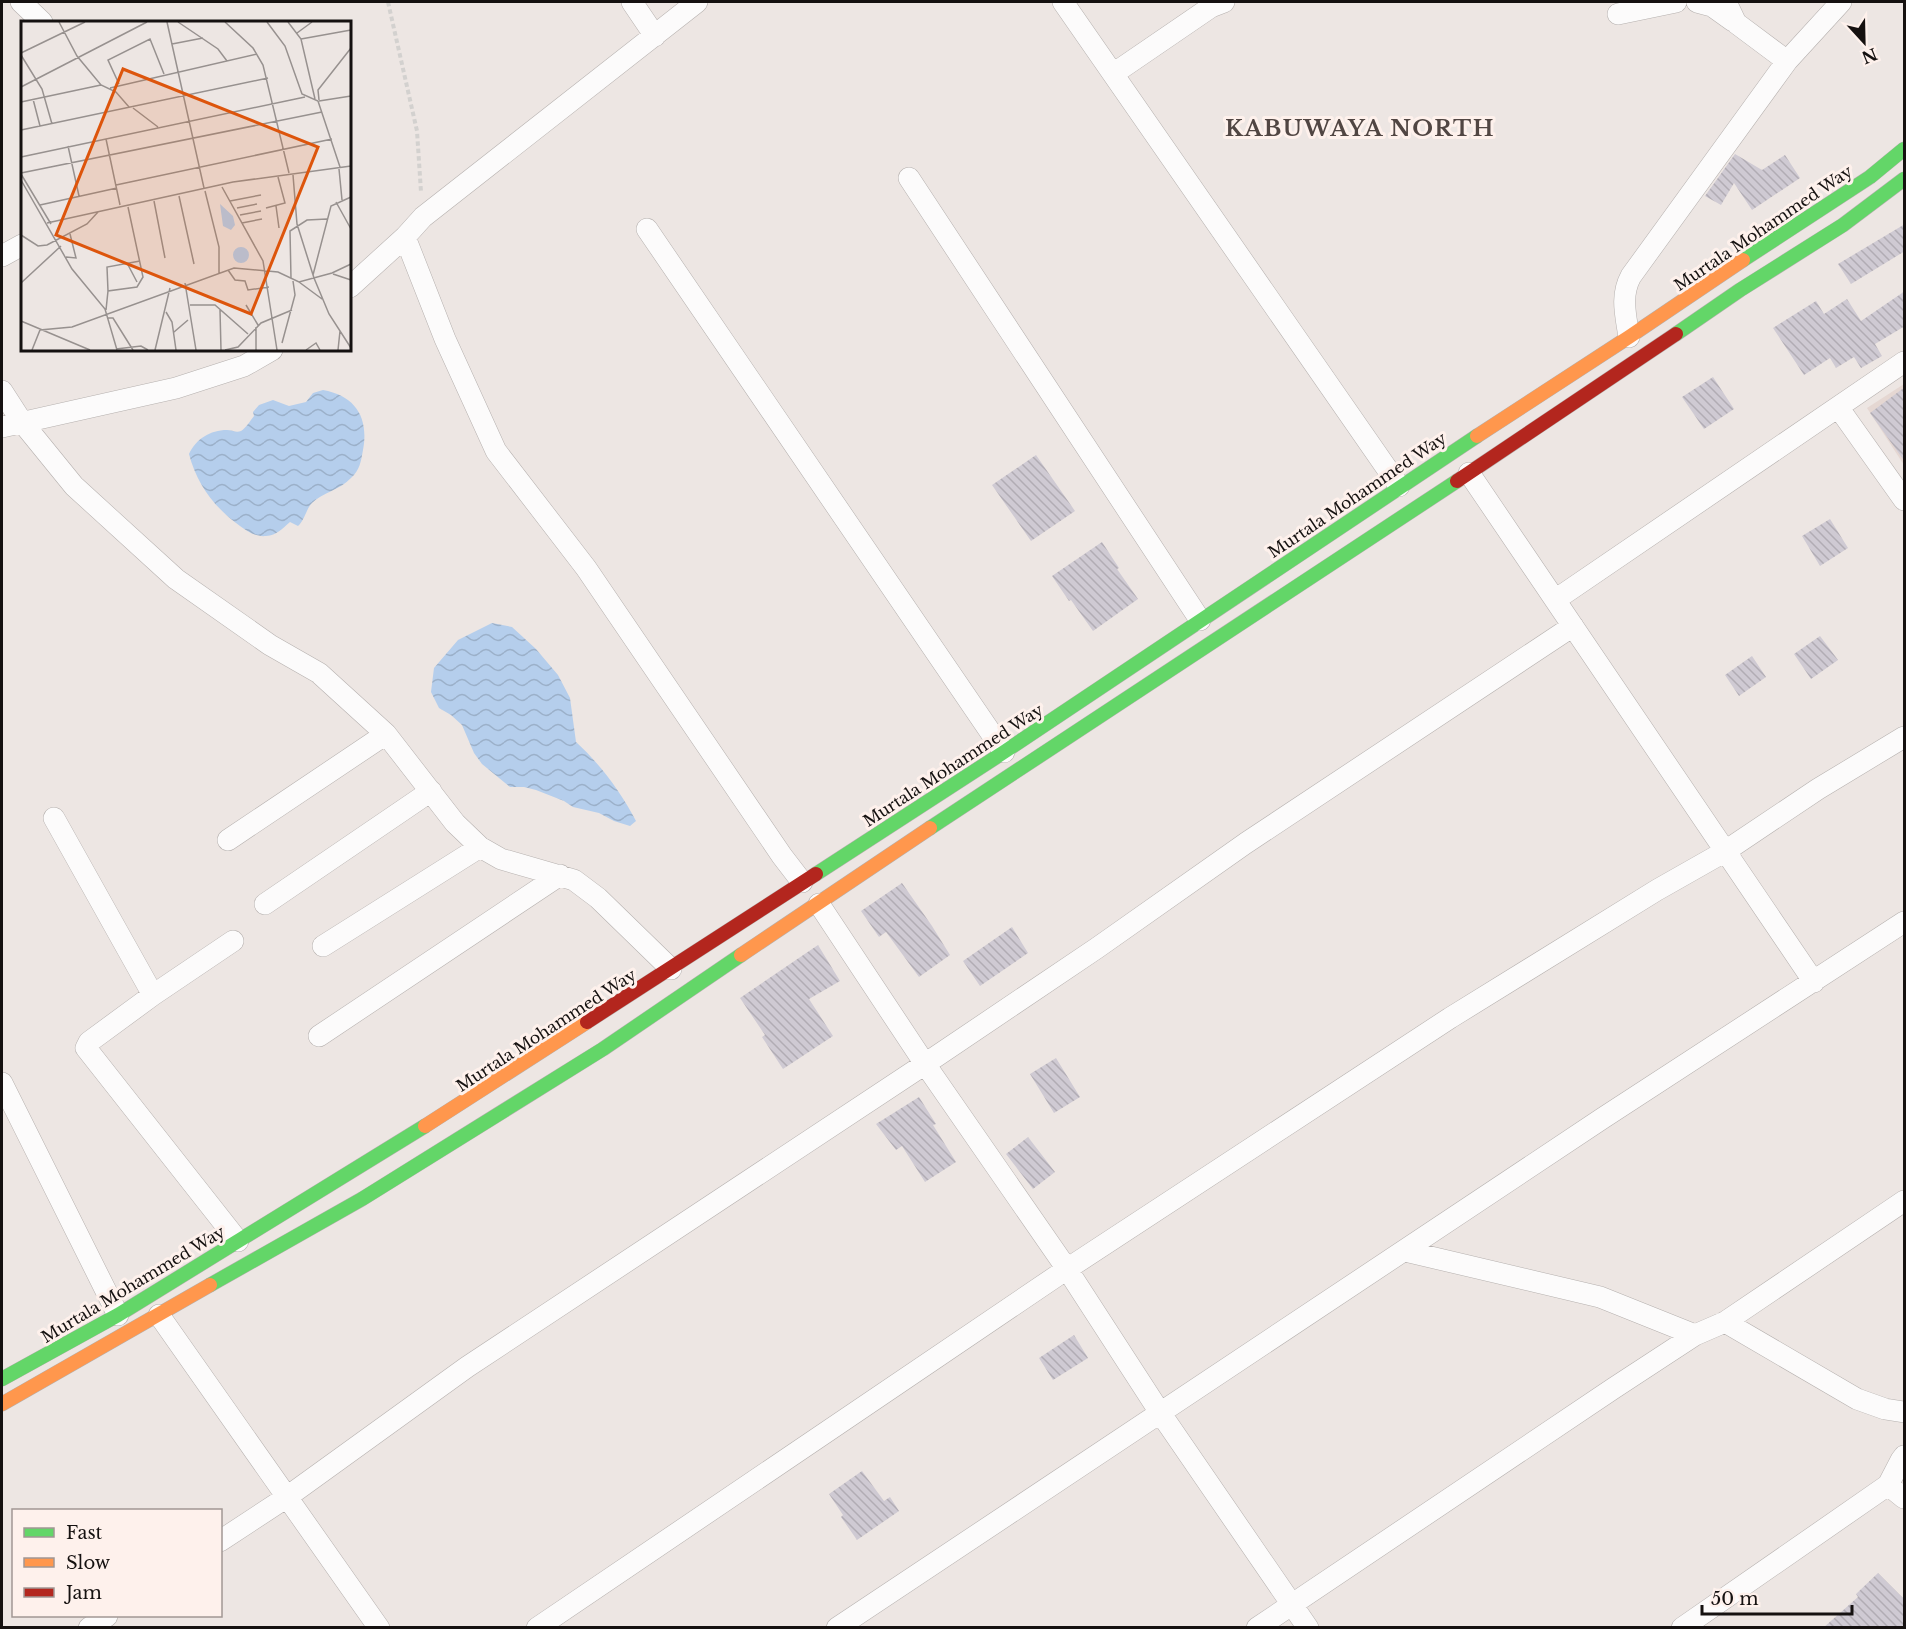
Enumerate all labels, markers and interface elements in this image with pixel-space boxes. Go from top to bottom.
north arrow [1834,12,1894,72]
inset map [21,21,351,351]
text: N [1859,44,1880,68]
district label: KABUWAYA NORTH [1225,115,1495,142]
street label: Murtala Mohammed Way [1670,160,1857,295]
street label: Murtala Mohammed Way [1264,427,1451,562]
street label: Murtala Mohammed Way [859,699,1047,831]
street label: Murtala Mohammed Way [452,964,640,1096]
street label: Murtala Mohammed Way [38,1221,229,1347]
legend [12,1509,222,1617]
text: Fast [66,1522,103,1544]
text: Slow [66,1552,111,1574]
scale bar [1702,1578,1852,1616]
text: Jam [64,1582,102,1604]
text: 50 m [1711,1588,1759,1610]

